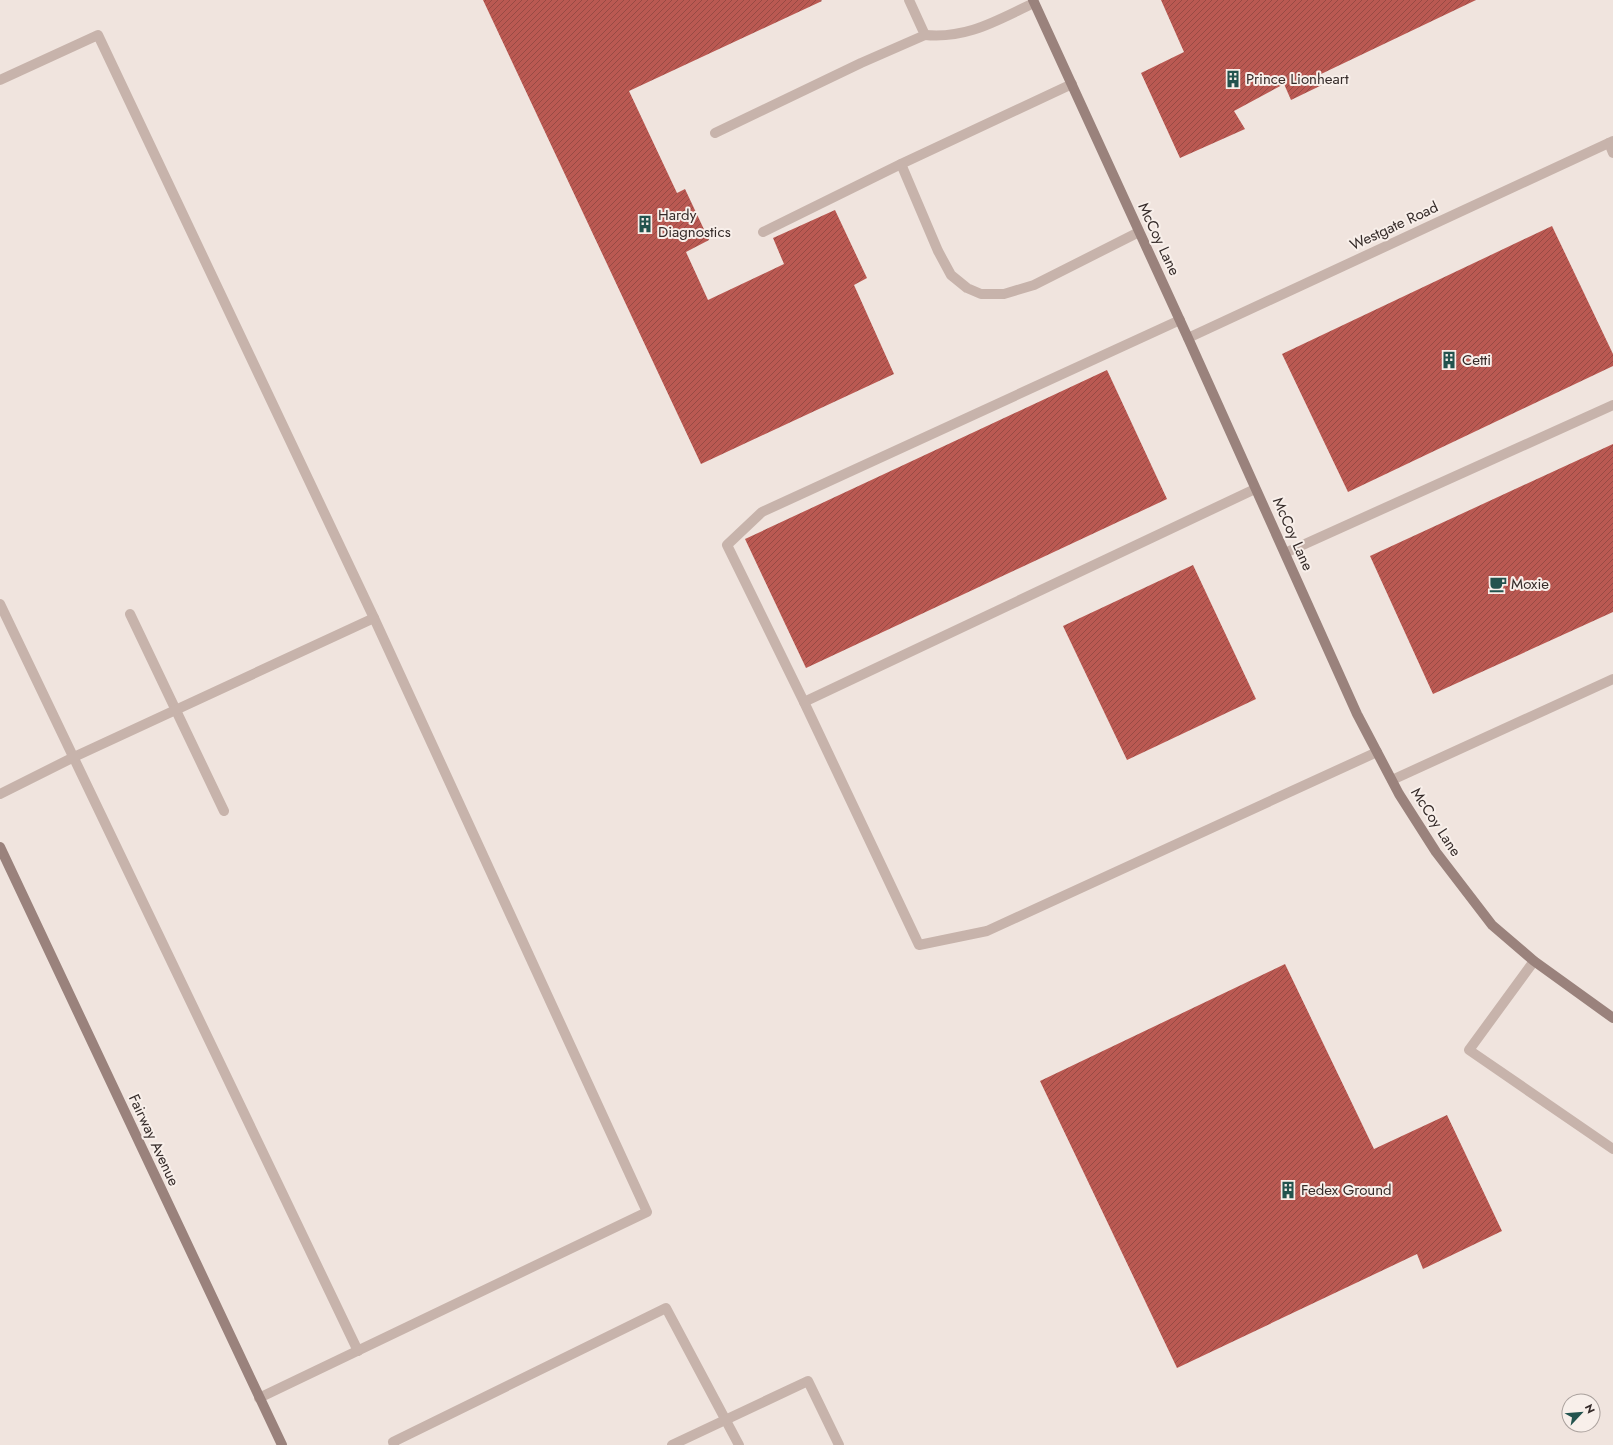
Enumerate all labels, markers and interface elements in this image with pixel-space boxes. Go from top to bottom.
place label: Prince Lionheart [1246,68,1349,90]
building icon: Prince Lionheart [1223,69,1243,89]
street label: Westgate Road [1346,196,1442,256]
street label: McCoy Lane [1132,199,1186,279]
place label: Hardy Diagnostics [658,204,731,243]
building icon: Hardy Diagnostics [635,214,655,234]
place label: Cetti [1462,349,1491,371]
building icon: Cetti [1439,350,1459,370]
street label: McCoy Lane [1267,494,1319,574]
place label: Moxie [1511,573,1549,595]
cafe icon: Moxie [1488,574,1508,594]
street label: McCoy Lane [1405,783,1467,861]
street label: Fairway Avenue [123,1091,185,1190]
place label: Fedex Ground [1301,1179,1392,1201]
building icon: Fedex Ground [1278,1180,1298,1200]
north arrow [1561,1393,1601,1433]
text: N [1581,1401,1599,1416]

